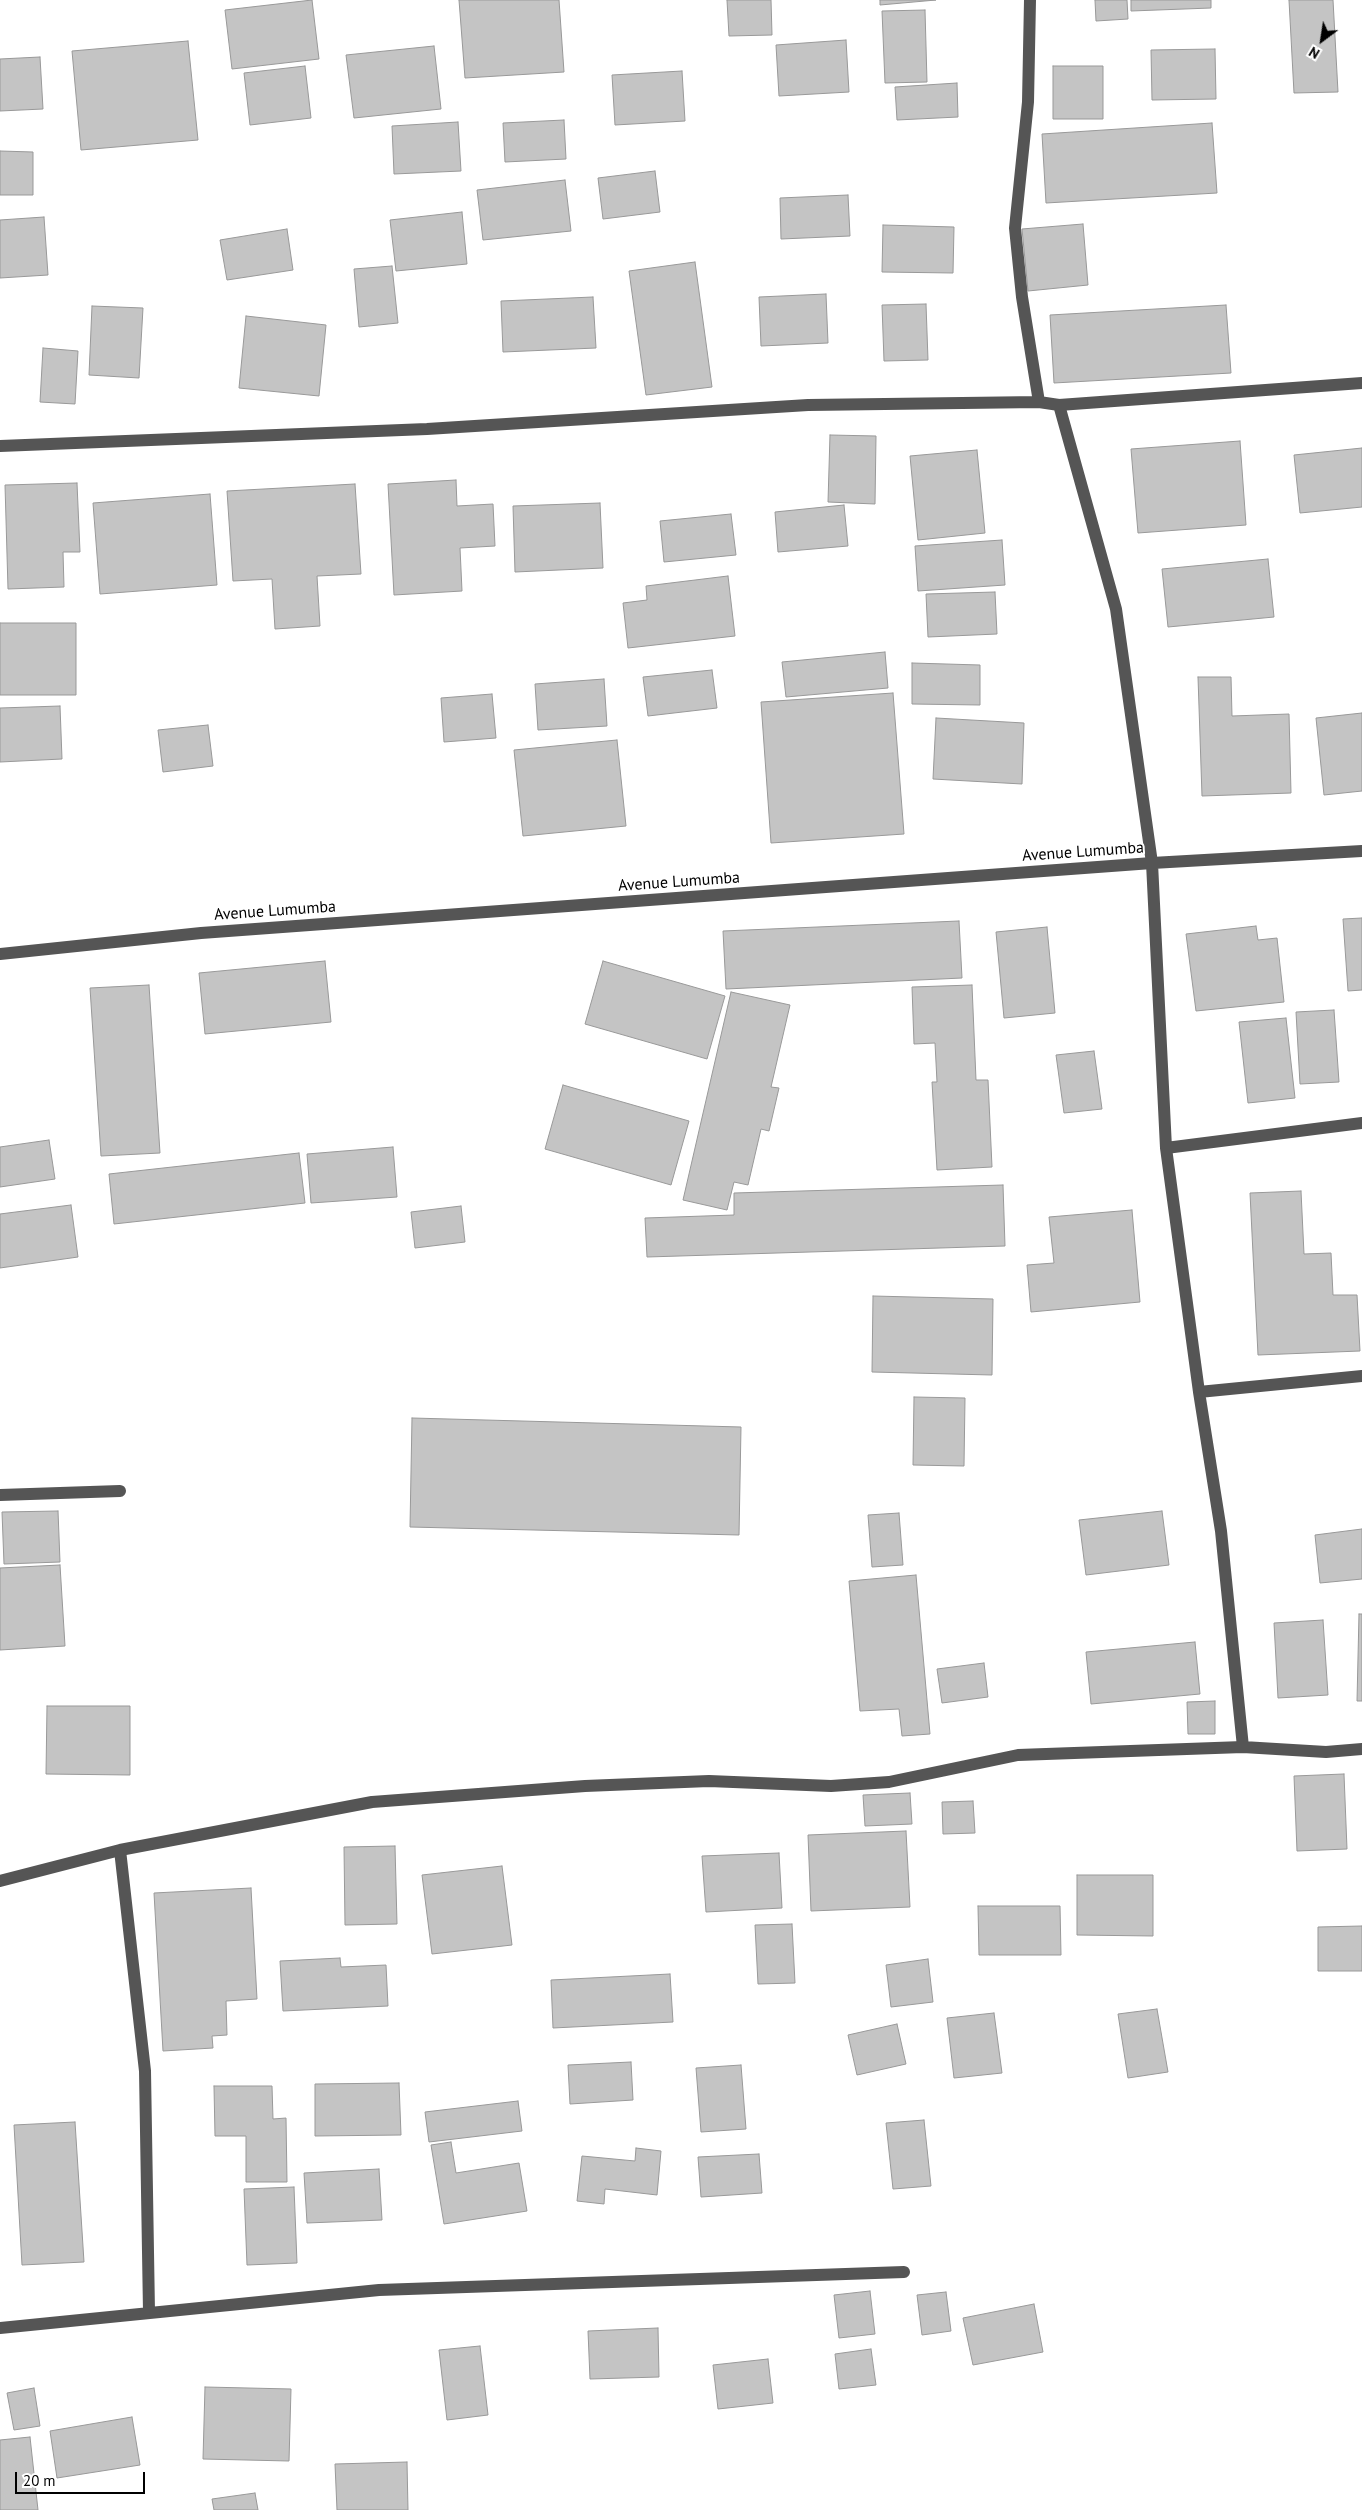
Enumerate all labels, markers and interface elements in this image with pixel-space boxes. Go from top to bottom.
north arrow [1297,15,1347,65]
text: N [1306,43,1323,63]
street label: Avenue Lumumba [1021,838,1145,866]
street label: Avenue Lumumba [617,868,741,896]
street label: Avenue Lumumba [213,897,337,925]
scale bar [18,2462,148,2494]
text: 20 m [23,2471,56,2490]

